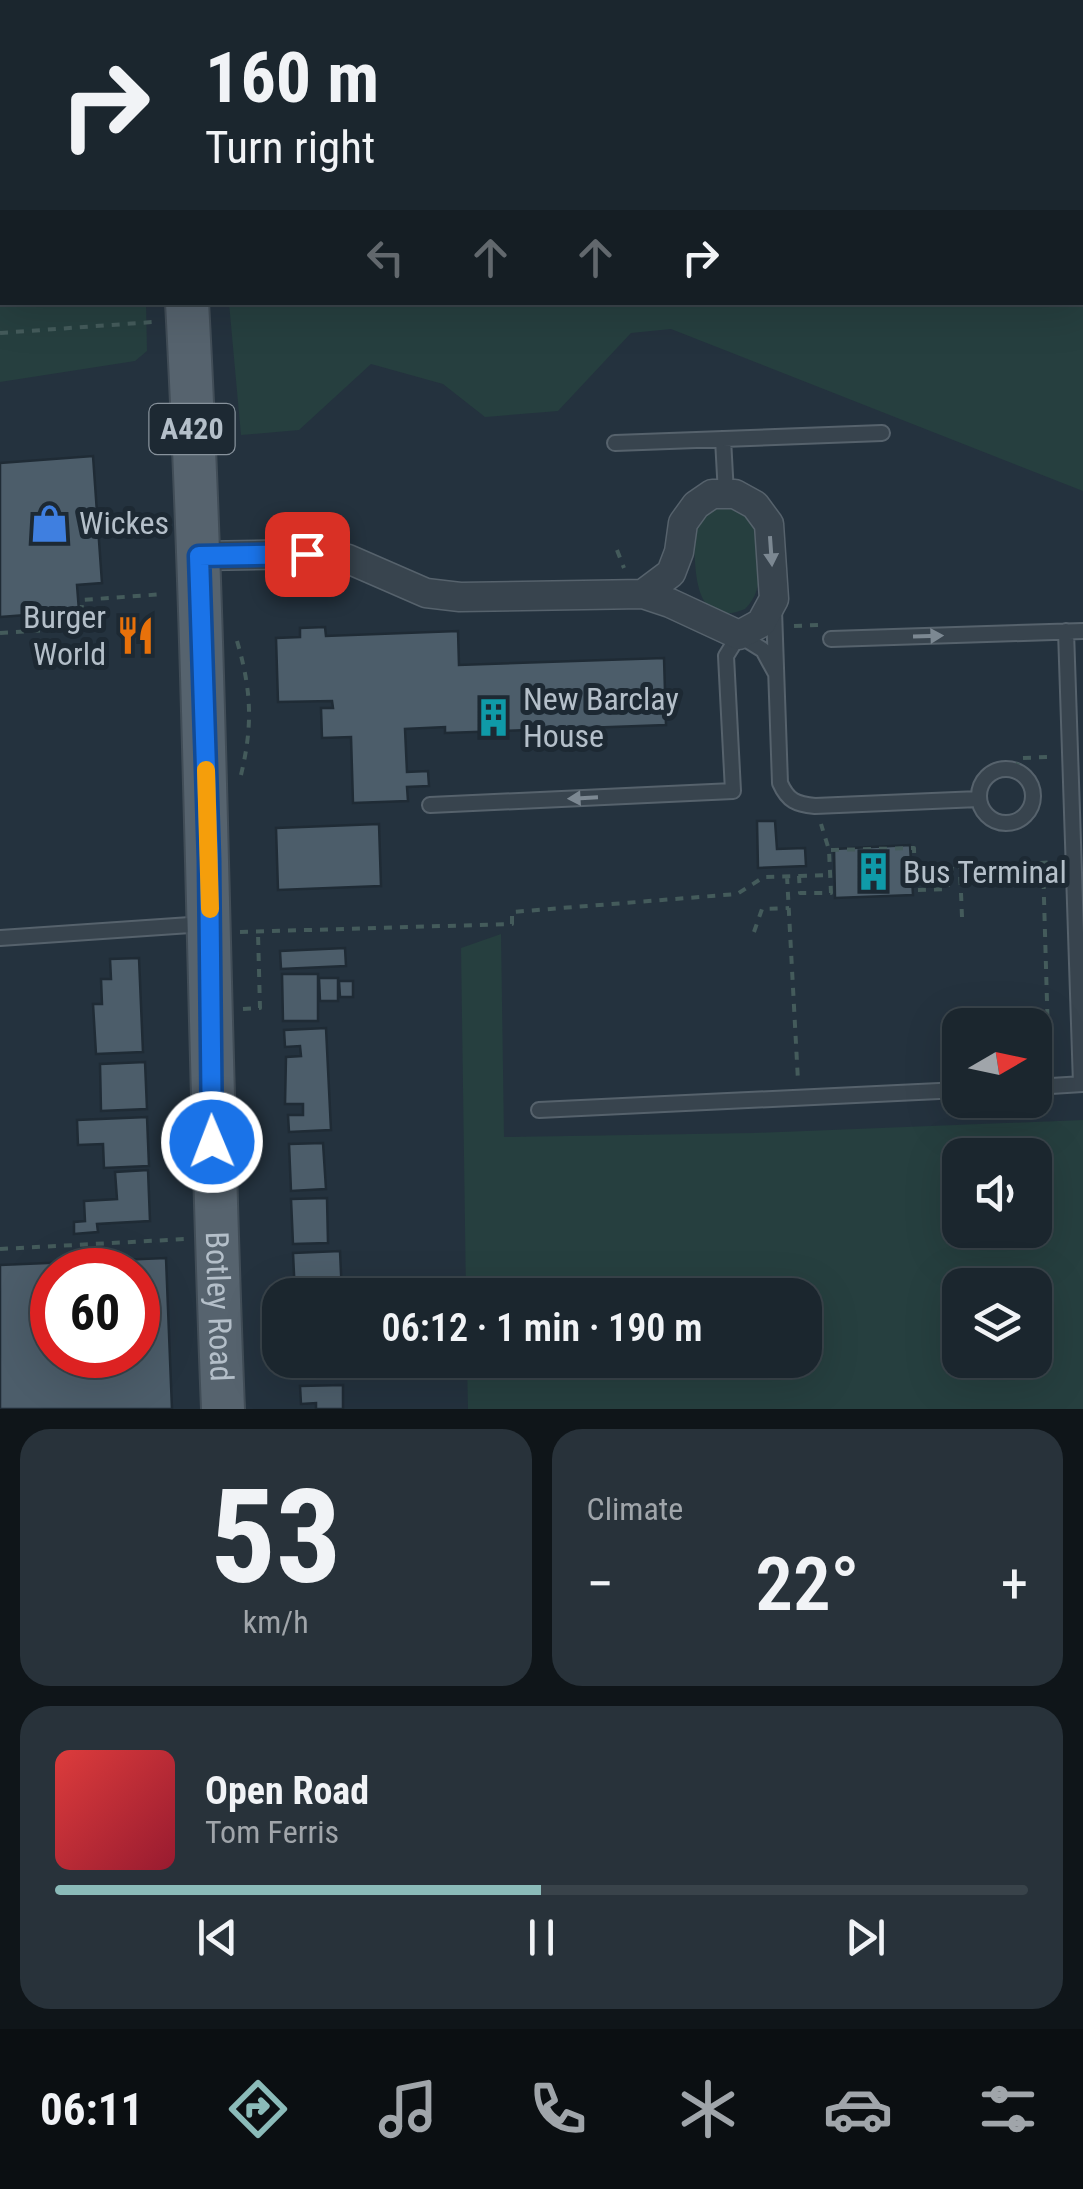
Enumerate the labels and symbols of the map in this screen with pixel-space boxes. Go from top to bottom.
road number: A420 [150,404,234,454]
shop icon: Wickes [28,502,70,544]
place label: Wickes [79,504,169,542]
pin [265,512,350,597]
one-way arrow [763,535,779,567]
place label: Burger World [23,598,106,673]
restaurant icon: Burger World [115,614,157,656]
one-way arrow [913,628,945,644]
place label: New Barclay House [523,680,679,755]
building icon: New Barclay House [472,696,514,738]
one-way arrow [567,790,599,806]
building icon: Bus Terminal [852,851,894,893]
place label: Bus Terminal [903,853,1067,891]
north arrow [942,1008,1052,1118]
position arrow [160,1090,264,1194]
street label: Botley Road [198,1231,241,1382]
speed limit sign: 60 [30,1248,160,1378]

